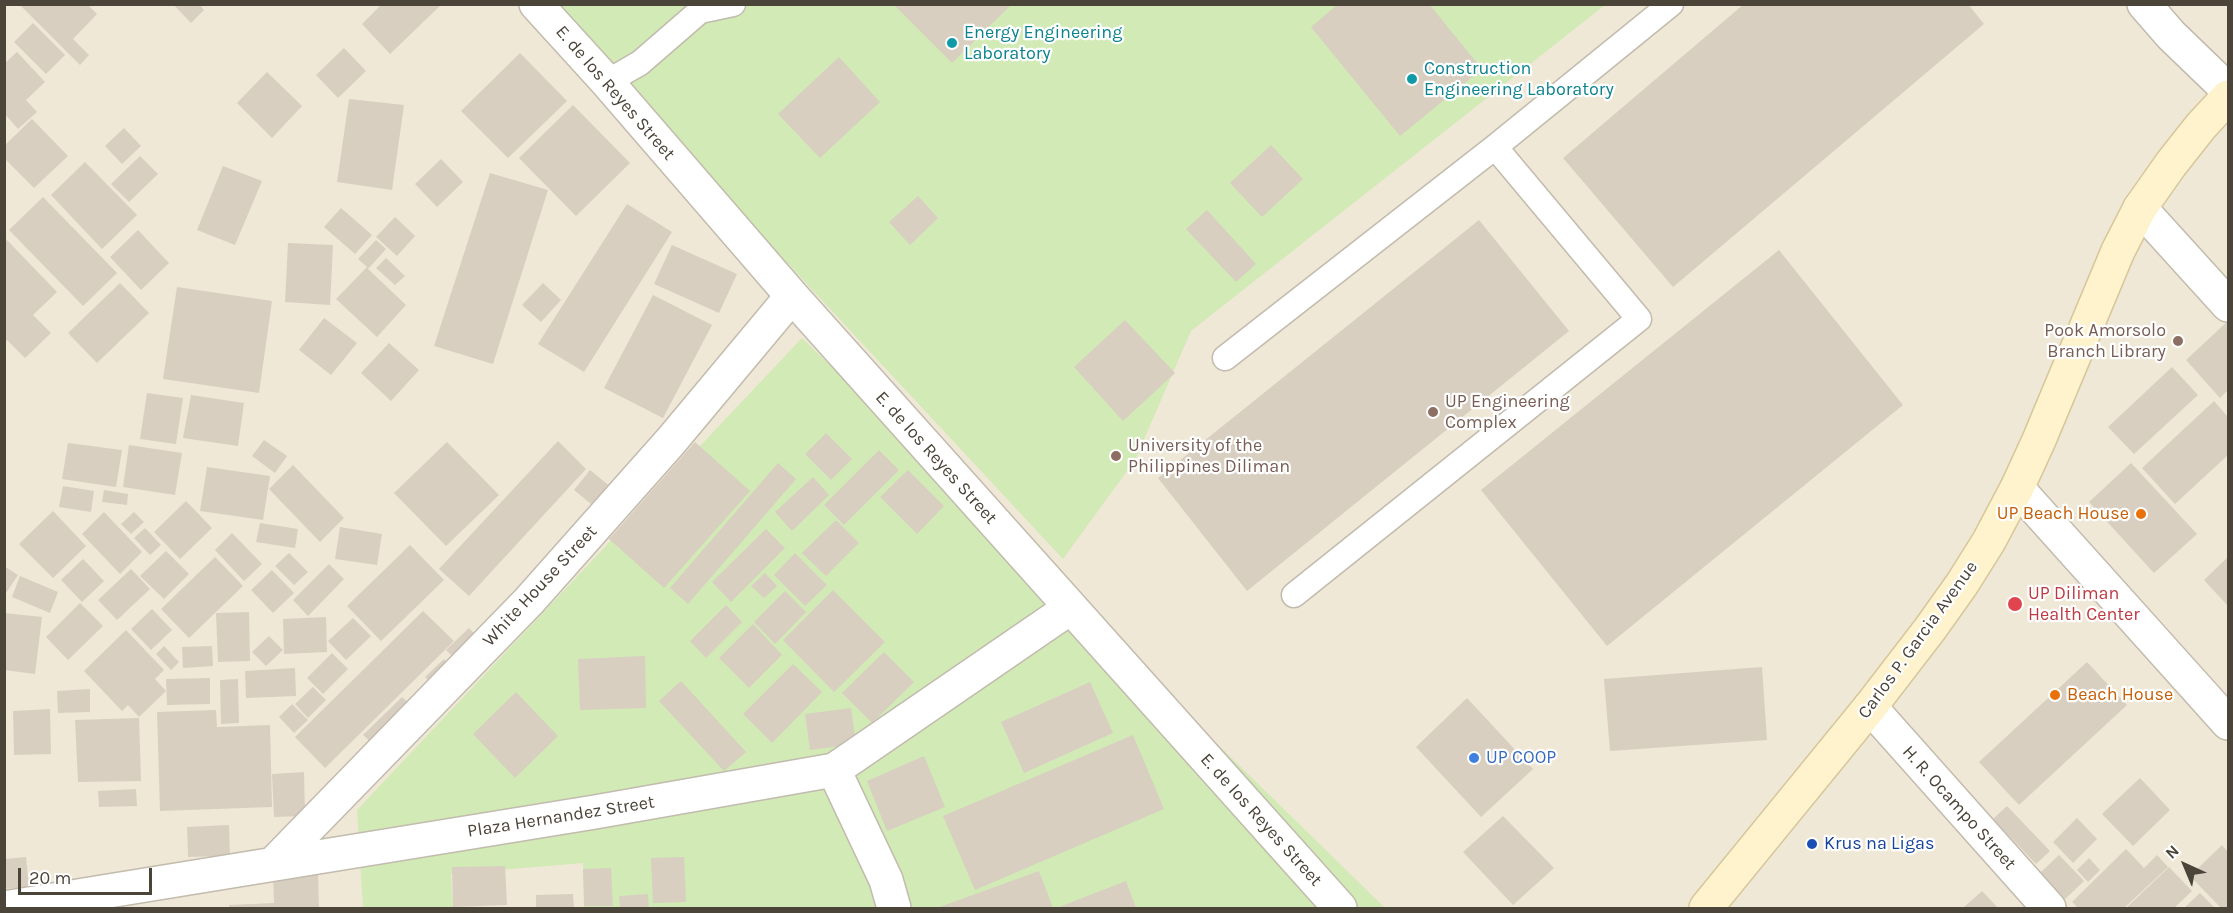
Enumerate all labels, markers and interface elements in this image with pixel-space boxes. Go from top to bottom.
street label: E. de los Reyes Street [551,21,679,165]
place label: Energy Engineering Laboratory [964,22,1122,64]
marker: Energy Engineering Laboratory [945,36,959,50]
place label: Construction Engineering Laboratory [1424,58,1614,100]
marker: Construction Engineering Laboratory [1405,72,1419,86]
place label: Pook Amorsolo Branch Library [2044,320,2166,362]
marker: Pook Amorsolo Branch Library [2171,334,2185,348]
street label: E. de los Reyes Street [871,387,1001,529]
place label: UP Engineering Complex [1445,391,1570,434]
marker: UP Engineering Complex [1426,405,1440,419]
place label: University of the Philippines Diliman [1128,435,1290,478]
marker: University of the Philippines Diliman [1109,449,1123,463]
place label: UP Beach House [1997,503,2129,525]
marker: UP Beach House [2134,507,2148,521]
street label: White House Street [478,521,602,651]
street label: Carlos P. Garcia Avenue [1854,557,1982,723]
place label: UP Diliman Health Center [2028,583,2140,626]
marker: UP Diliman Health Center [2006,595,2024,613]
place label: Beach House [2067,684,2173,706]
marker: Beach House [2048,688,2062,702]
street label: H. R. Ocampo Street [1898,741,2020,875]
place label: UP COOP [1486,747,1556,769]
street label: E. de los Reyes Street [1196,749,1326,891]
marker: UP COOP [1467,751,1481,765]
street label: Plaza Hernandez Street [466,792,656,842]
place label: Krus na Ligas [1824,833,1934,855]
north arrow [2155,835,2215,895]
marker: Krus na Ligas [1805,837,1819,851]
text: N [2161,841,2183,863]
scale bar [21,856,154,894]
text: 20 m [29,867,71,889]

